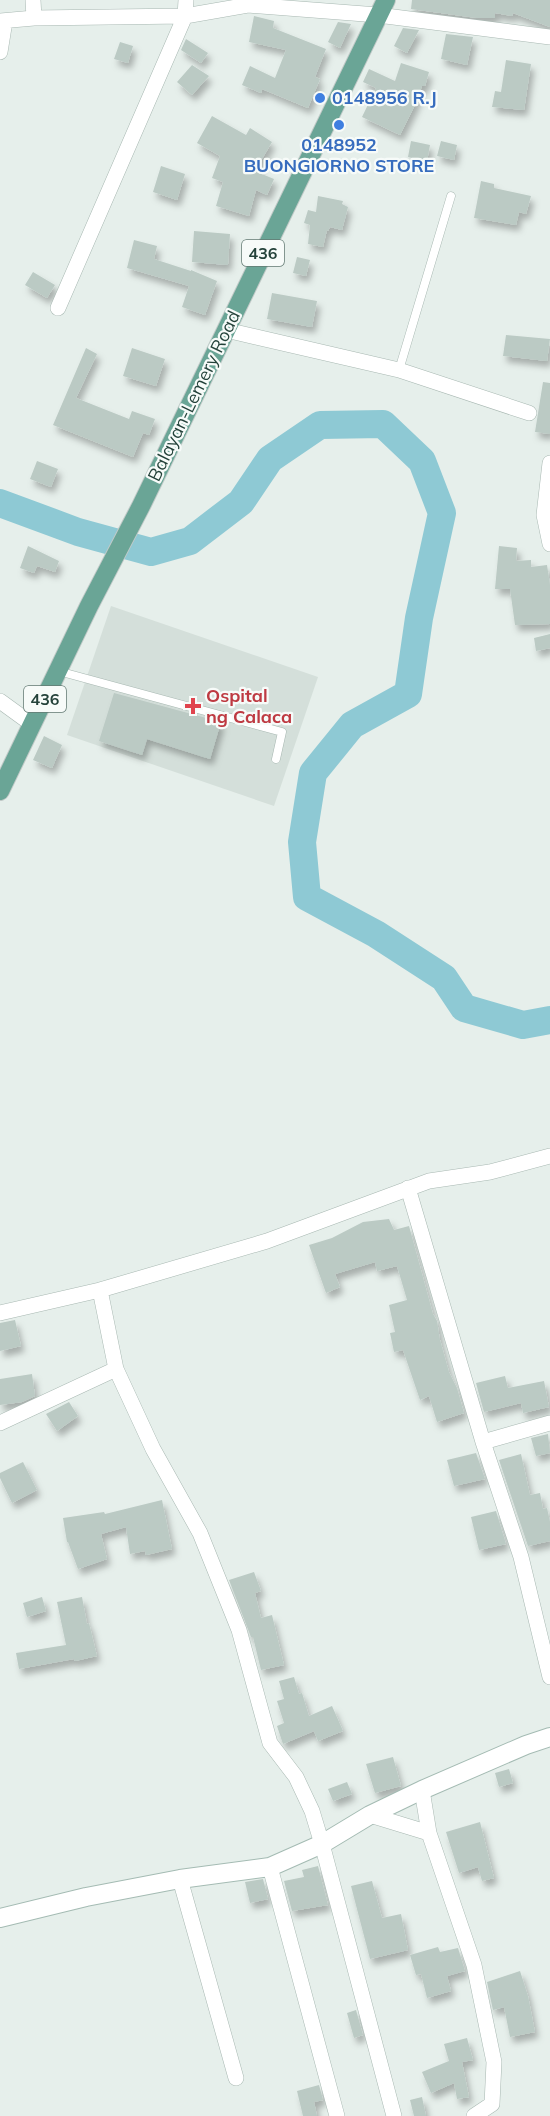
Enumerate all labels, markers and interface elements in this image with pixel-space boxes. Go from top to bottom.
place label: 0148956 R.J [332,86,437,109]
marker: 0148956 R.J [313,91,327,105]
marker: 0148952 BUONGIORNO STORE [332,118,346,132]
place label: 0148952 BUONGIORNO STORE [244,133,434,177]
road number: 436 [242,240,284,266]
street label: Balayan-Lemery Road [142,307,245,485]
place label: Ospital ng Calaca [206,684,292,728]
road number: 436 [24,686,66,712]
marker: Ospital ng Calaca [184,697,202,715]

